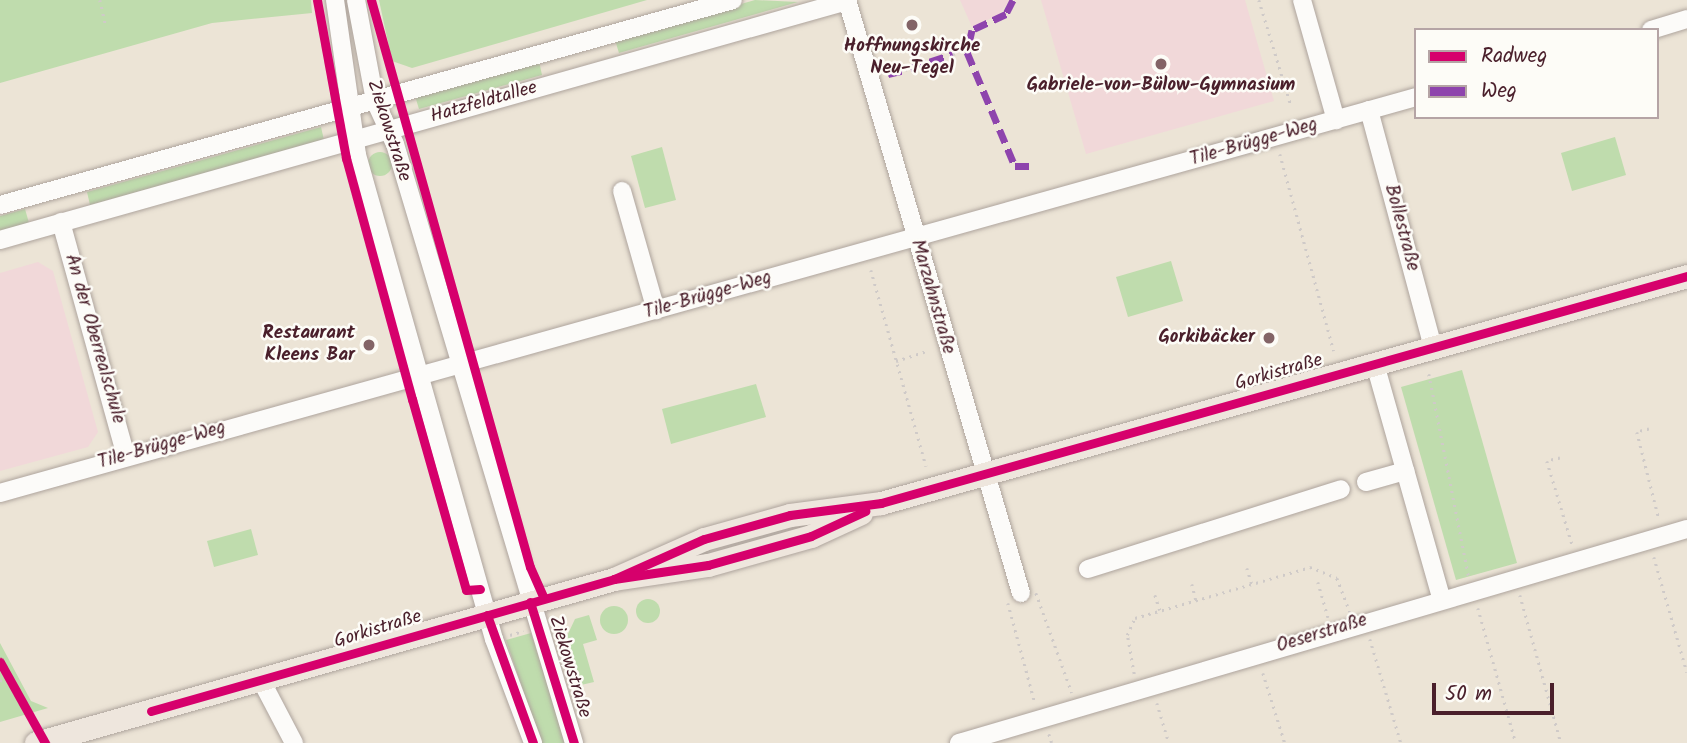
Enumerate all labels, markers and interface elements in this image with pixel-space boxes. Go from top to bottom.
marker: Hoffnungskirche Neu-Tegel [904,17,920,33]
legend [1414,28,1659,119]
place label: Hoffnungskirche Neu-Tegel [844,36,980,80]
text: Radweg [1481,40,1547,73]
marker: Gabriele-von-Bülow-Gymnasium [1153,56,1169,72]
place label: Gabriele-von-Bülow-Gymnasium [1027,75,1295,97]
text: Weg [1481,75,1517,108]
street label: Ziekowstraße [361,77,415,185]
street label: Hatzfeldtallee [428,77,540,129]
street label: Tile-Brügge-Weg [1187,114,1321,172]
street label: Bollestraße [1378,182,1424,274]
street label: Marzahnstraße [905,237,959,357]
street label: An der Oberrealschule [59,252,129,426]
street label: Tile-Brügge-Weg [641,267,775,325]
place label: Restaurant Kleens Bar [262,323,355,367]
place label: Gorkibäcker [1158,327,1255,349]
marker: Gorkibäcker [1261,330,1277,346]
marker: Restaurant Kleens Bar [361,337,377,353]
street label: Gorkistraße [1232,350,1326,396]
street label: Tile-Brügge-Weg [95,417,229,475]
street label: Gorkistraße [332,606,424,654]
street label: Oeserstraße [1274,609,1370,659]
street label: Ziekowstraße [543,613,595,721]
scale bar [1435,670,1558,714]
text: 50 m [1445,678,1492,711]

